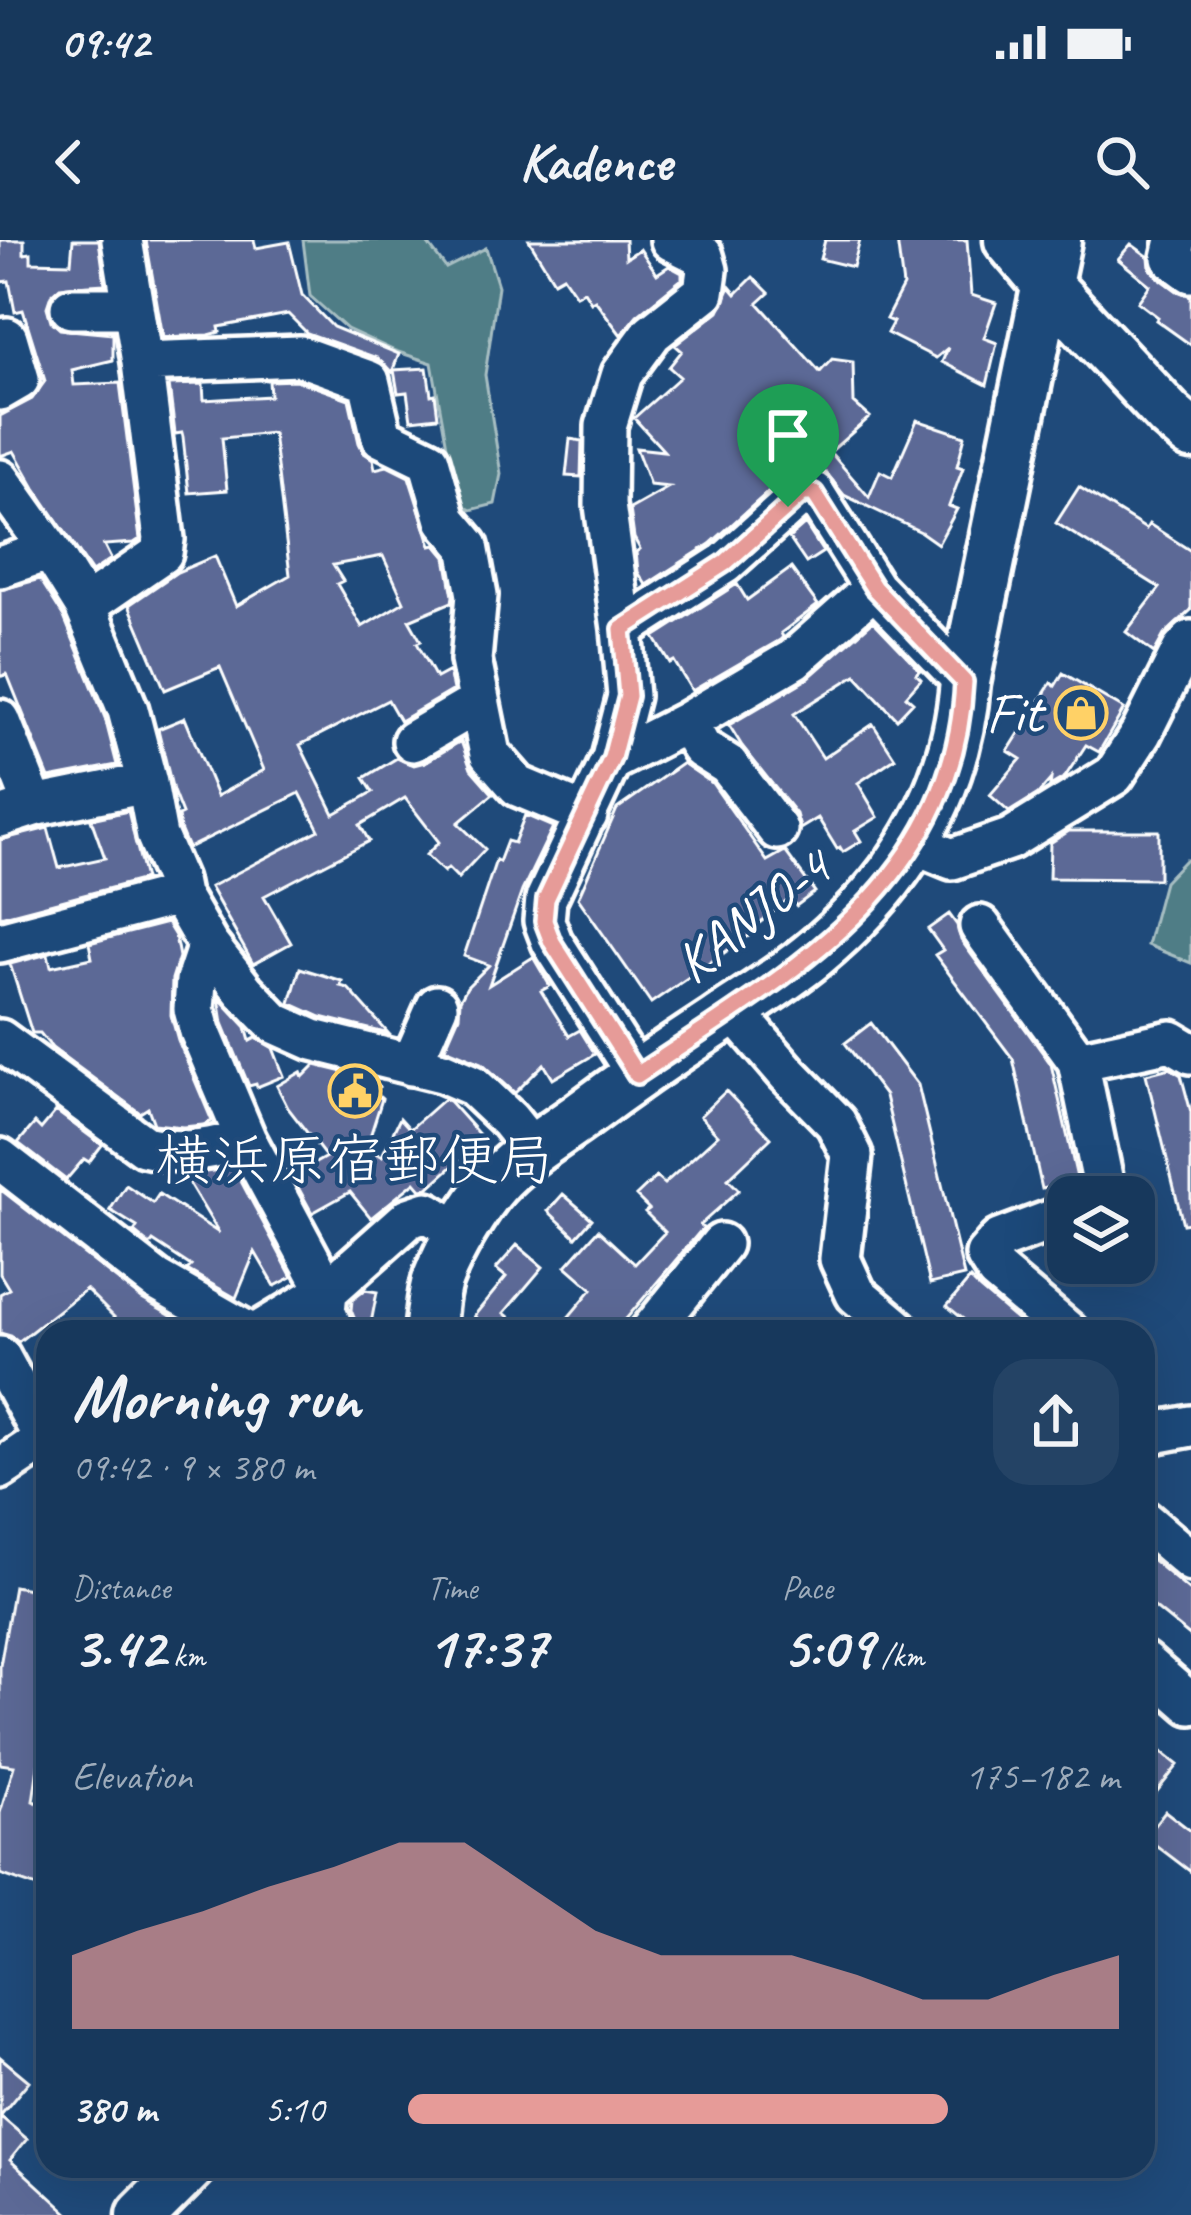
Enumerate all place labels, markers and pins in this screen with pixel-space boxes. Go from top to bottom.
pin [737,384,839,507]
place label: Fit [986,677,1047,749]
shop icon: Fit [1053,685,1109,741]
public building icon: 横浜原宿郵便局 [327,1063,383,1119]
place label: 横浜原宿郵便局 [156,1124,555,1196]

